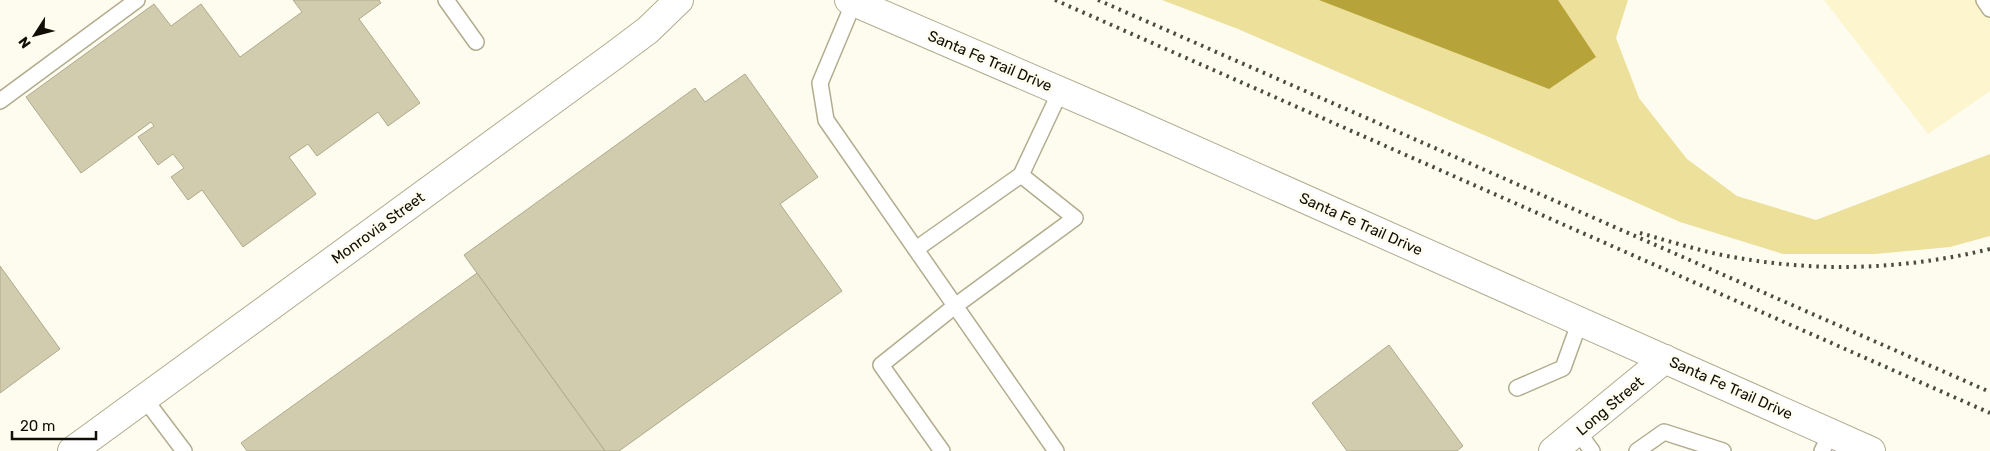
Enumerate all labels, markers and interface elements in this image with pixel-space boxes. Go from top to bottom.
north arrow [10,10,60,60]
street label: Santa Fe Trail Drive [925,27,1055,95]
text: N [15,33,35,51]
street label: Monrovia Street [328,188,428,268]
street label: Santa Fe Trail Drive [1297,189,1425,259]
street label: Santa Fe Trail Drive [1667,353,1795,423]
street label: Long Street [1573,373,1647,439]
scale bar [12,408,96,440]
text: 20 m [20,417,55,435]

